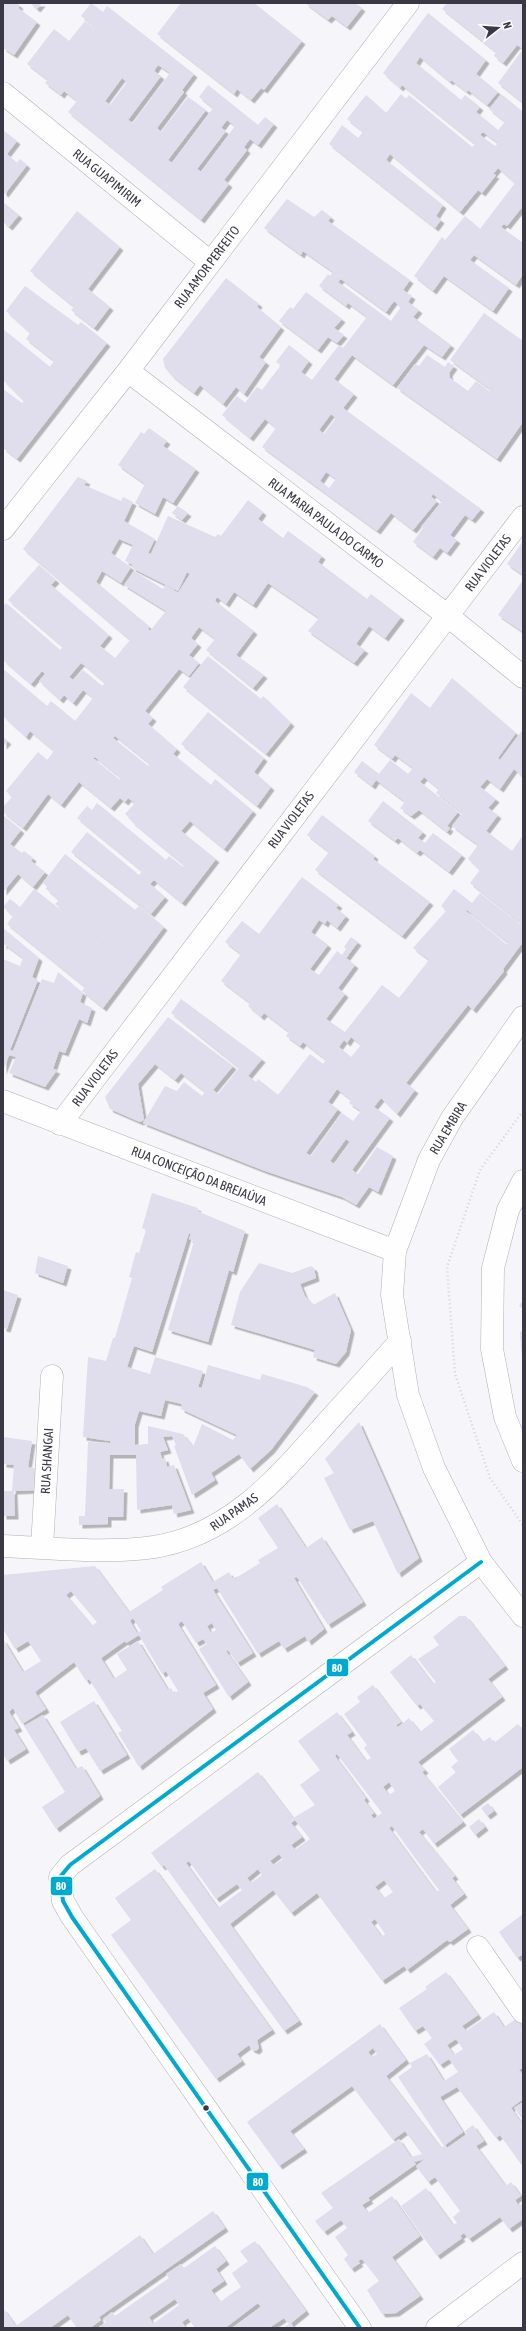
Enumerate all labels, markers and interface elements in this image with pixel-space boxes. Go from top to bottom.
north arrow [478,8,518,48]
text: N [501,20,514,30]
street label: RUA GUAPIMIRIM [70,146,144,210]
street label: RUA AMOR PERFEITO [171,223,243,311]
street label: RUA MARIA PAULA DO CARMO [266,475,387,571]
street label: RUA VIOLETAS [462,531,515,594]
street label: RUA VIOLETAS [265,788,318,851]
street label: RUA VIOLETAS [69,1046,122,1109]
street label: RUA EMBIRA [426,1098,470,1157]
street label: RUA CONCEIÇÃO DA BREJAÚVA [129,1143,269,1209]
street label: RUA SHANGAI [38,1428,56,1494]
street label: RUA PAMAS [207,1490,261,1534]
line badge: 80 [326,1658,349,1677]
text: 80 [332,1662,342,1674]
line badge: 80 [50,1876,73,1896]
text: 80 [56,1880,66,1892]
unlabelled marker [201,2103,211,2113]
line badge: 80 [246,2172,269,2191]
text: 80 [253,2176,263,2188]

